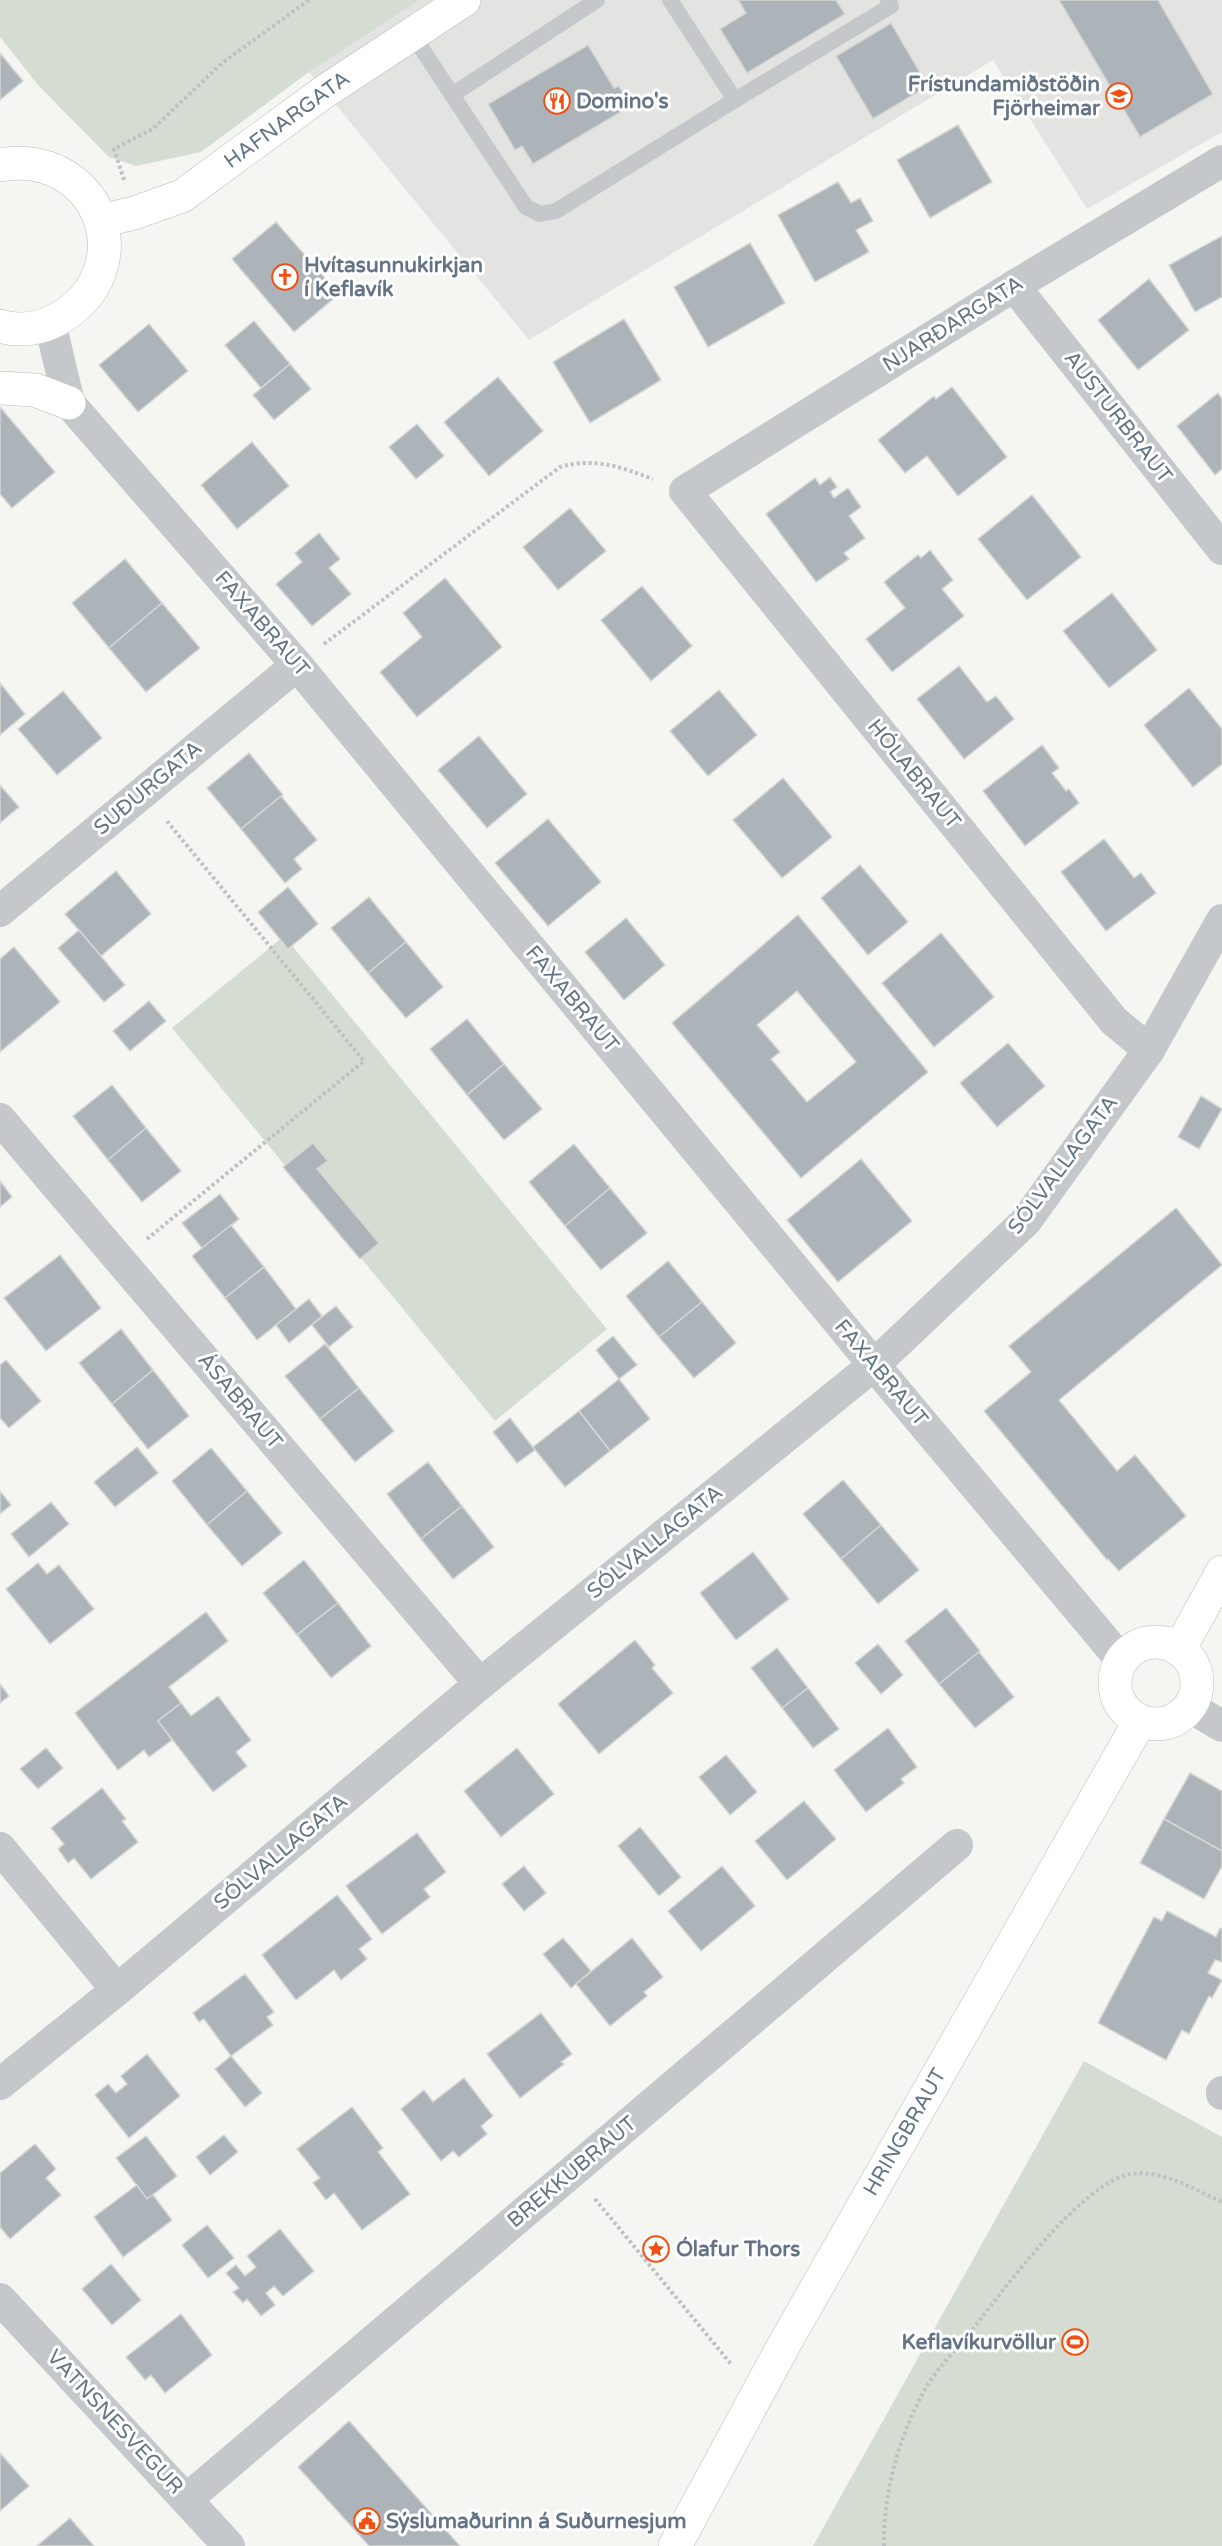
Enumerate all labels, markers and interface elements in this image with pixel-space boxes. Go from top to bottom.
street label: HAFNARGATA [219,66,355,174]
place label: Frístundamiðstöðin Fjörheimar [908,72,1101,121]
school or university icon: Frístundamiðstöðin Fjörheimar [1104,81,1134,111]
restaurant icon: Domino's [542,86,572,116]
place label: Domino's [576,89,669,114]
place label: Hvítasunnukirkjan í Keflavík [304,253,483,302]
church icon: Hvítasunnukirkjan í Keflavík [270,262,300,292]
street label: NJARÐARGATA [878,271,1028,377]
street label: AUSTURBRAUT [1059,346,1177,488]
street label: FAXABRAUT [209,566,315,682]
street label: HÓLABRAUT [862,714,966,834]
street label: SUÐURGATA [89,736,207,840]
street label: FAXABRAUT [520,940,624,1058]
street label: SÓLVALLAGATA [1003,1091,1123,1239]
street label: FAXABRAUT [829,1314,933,1432]
street label: ÁSABRAUT [193,1348,288,1454]
street label: SÓLVALLAGATA [582,1480,728,1604]
street label: SÓLVALLAGATA [209,1789,353,1915]
street label: HRINGBRAUT [858,2064,952,2200]
street label: BREKKUBRAUT [503,2111,642,2233]
place icon: Ólafur Thors [641,2234,671,2264]
place label: Ólafur Thors [676,2236,800,2262]
sports icon: Keflavíkurvöllur [1060,2327,1090,2357]
place label: Keflavíkurvöllur [901,2330,1057,2355]
street label: VATNSNESVEGUR [42,2345,188,2499]
public building icon: Sýslumaðurinn á Suðurnesjum [352,2506,382,2536]
place label: Sýslumaðurinn á Suðurnesjum [386,2509,687,2534]

